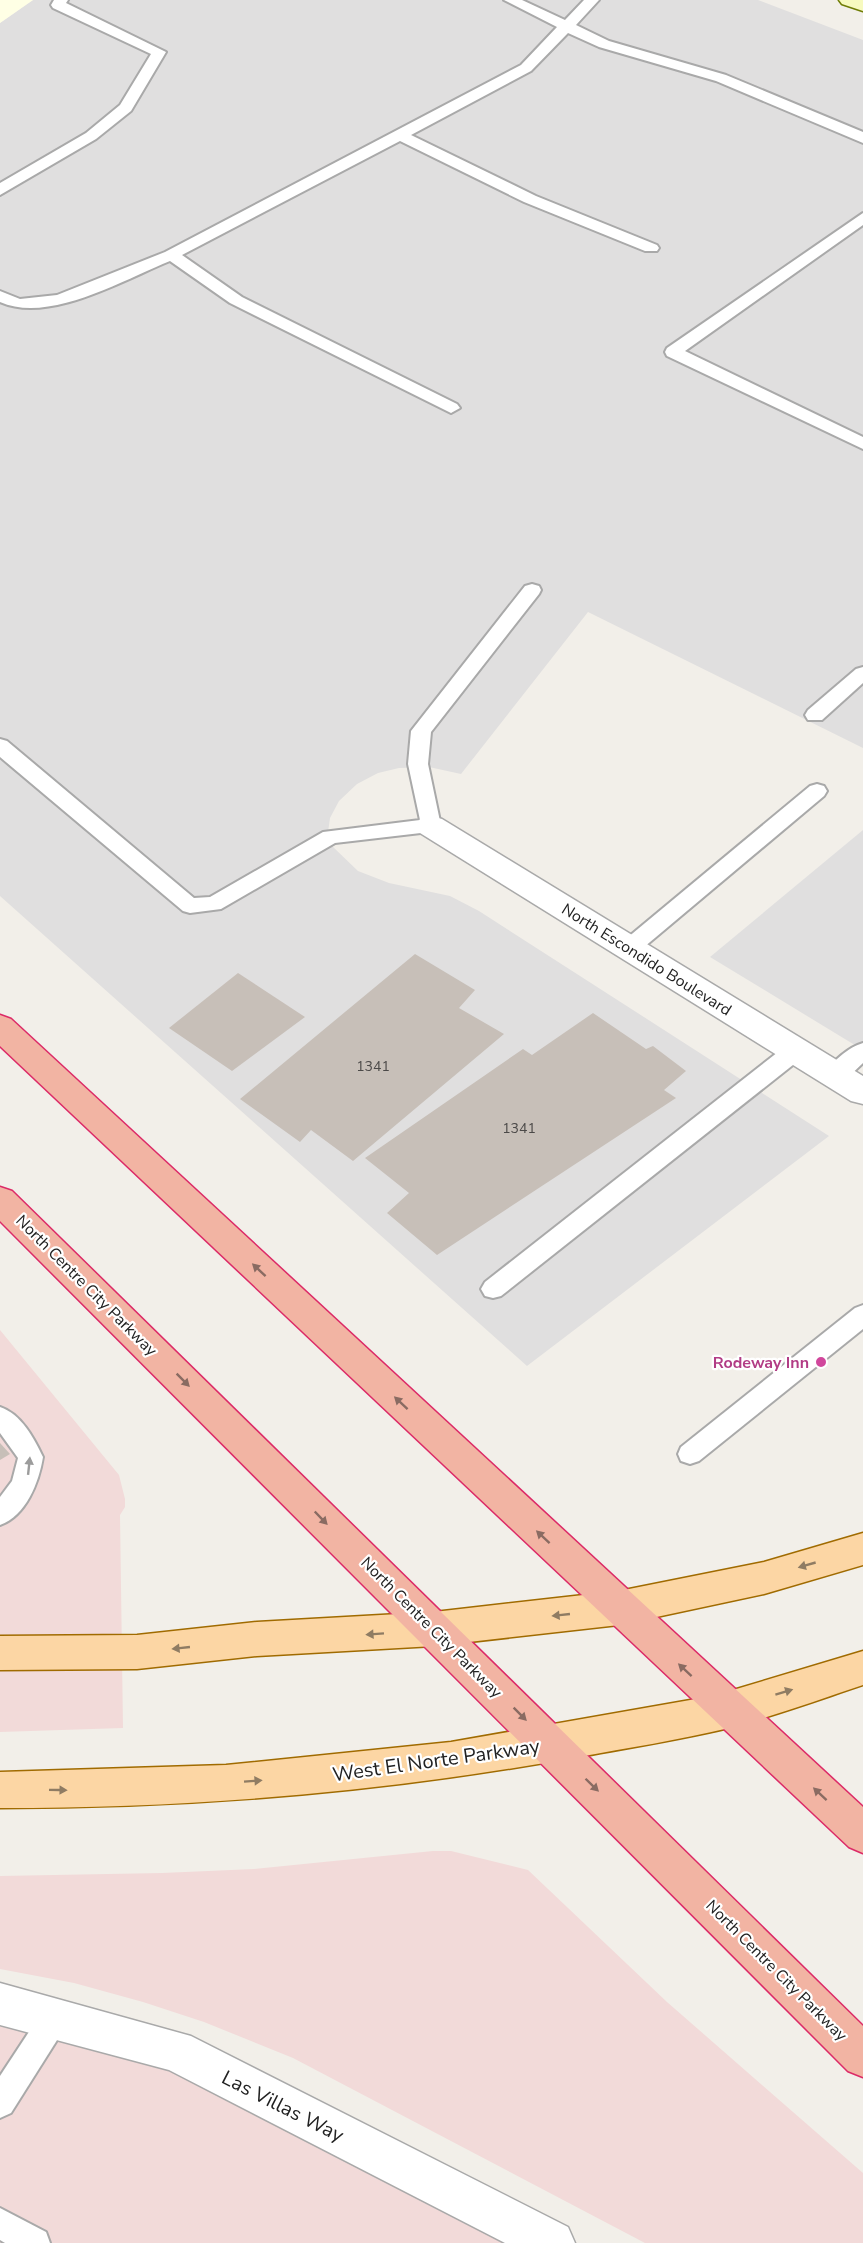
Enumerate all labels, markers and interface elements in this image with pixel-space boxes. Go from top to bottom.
street label: North Escondido Boulevard [557,898,736,1021]
house number: 1341 [356,1057,390,1076]
house number: 1341 [502,1119,536,1138]
street label: North Centre City Parkway [11,1210,162,1362]
one-way arrow [251,1263,266,1277]
place label: Rodeway Inn [713,1352,809,1374]
marker: Rodeway Inn [814,1355,828,1369]
one-way arrow [175,1373,189,1387]
one-way arrow [393,1396,408,1410]
one-way arrow [24,1456,34,1475]
one-way arrow [314,1510,328,1525]
one-way arrow [536,1530,550,1544]
street label: North Centre City Parkway [356,1552,507,1704]
one-way arrow [798,1561,816,1570]
one-way arrow [552,1610,571,1620]
one-way arrow [366,1629,385,1638]
one-way arrow [171,1643,190,1652]
one-way arrow [678,1663,693,1677]
one-way arrow [775,1687,793,1697]
one-way arrow [513,1707,527,1721]
street label: West El Norte Parkway [331,1732,542,1788]
one-way arrow [244,1776,263,1786]
one-way arrow [585,1778,599,1792]
one-way arrow [49,1785,68,1795]
one-way arrow [813,1788,827,1802]
street label: North Centre City Parkway [701,1895,852,2047]
street label: Las Villas Way [217,2064,349,2149]

